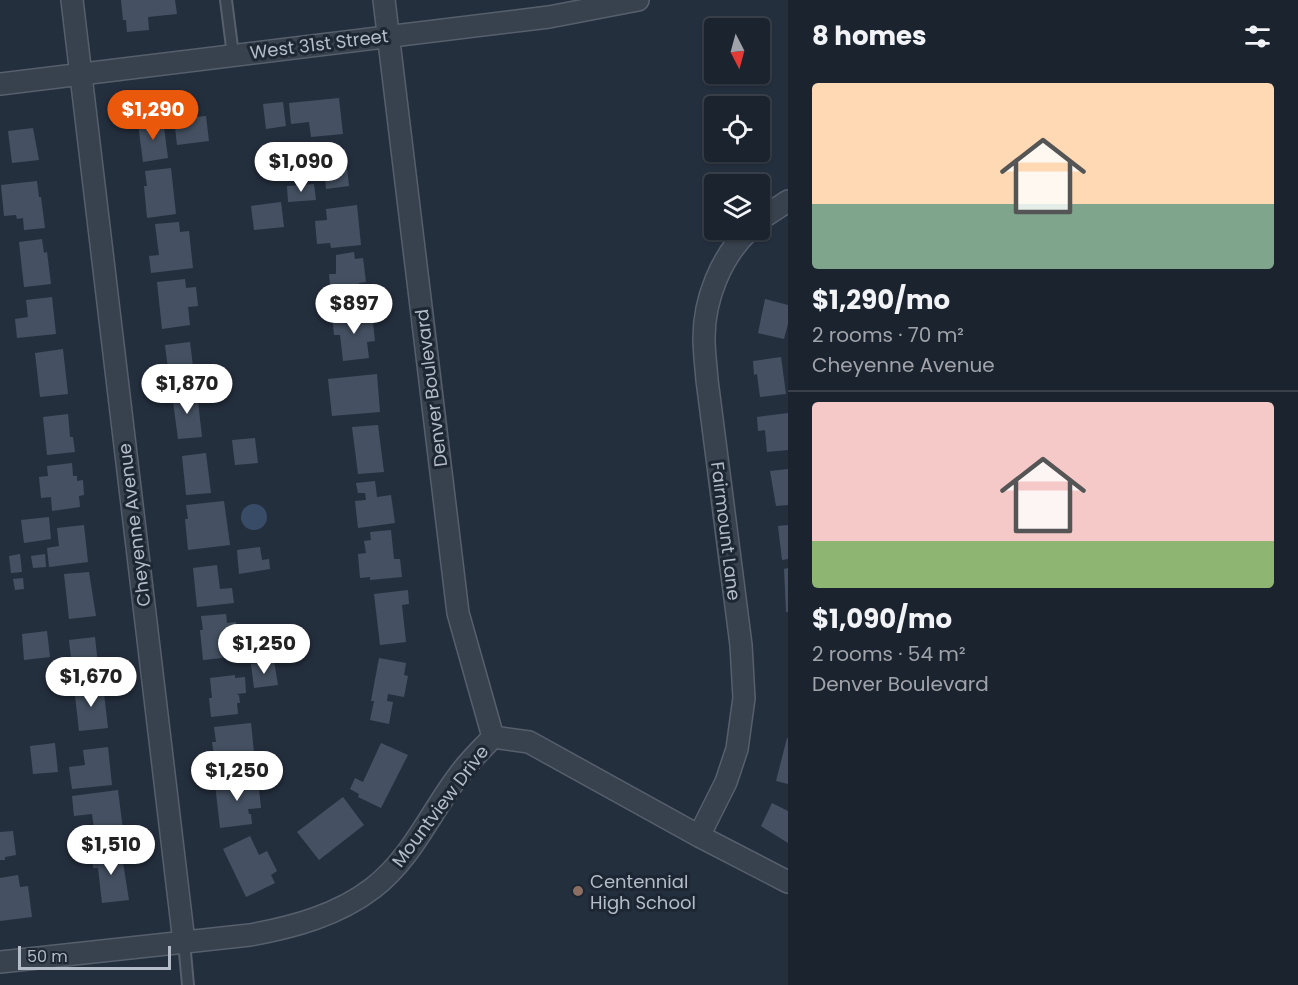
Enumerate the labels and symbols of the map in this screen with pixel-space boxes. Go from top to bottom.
north arrow [704,18,770,84]
street label: West 31st Street [248,23,390,65]
pin: $1,290 [104,90,202,141]
pin: $1,090 [252,142,350,193]
pin: $897 [318,284,390,335]
street label: Denver Boulevard [409,308,453,468]
pin: $1,870 [138,364,236,415]
street label: Cheyenne Avenue [112,442,156,608]
street label: Fairmount Lane [705,460,747,602]
pin: $1,250 [215,624,313,675]
pin: $1,670 [42,657,140,708]
street label: Mountview Drive [386,740,494,872]
pin: $1,250 [188,751,286,802]
pin: $1,510 [62,825,160,876]
place label: Centennial High School [590,869,696,915]
marker: Centennial High School [571,884,585,898]
scale bar [18,943,171,970]

